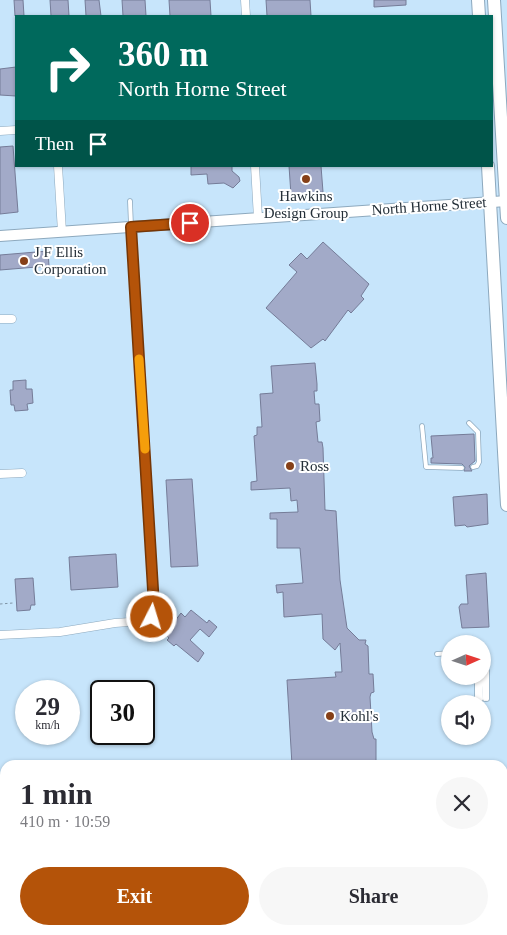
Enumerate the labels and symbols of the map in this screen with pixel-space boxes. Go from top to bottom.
marker: Hawkins Design Group [300,173,312,185]
place label: Hawkins Design Group [264,188,348,221]
street label: North Horne Street [371,194,488,218]
pin [169,202,211,244]
place label: J F Ellis Corporation [34,244,107,277]
marker: J F Ellis Corporation [18,255,30,267]
place label: Ross [300,458,329,474]
marker: Ross [284,460,296,472]
position arrow [125,590,177,642]
north arrow [441,635,491,685]
speed limit sign: 30 [90,680,155,745]
place label: Kohl's [340,708,379,724]
marker: Kohl's [324,710,336,722]

